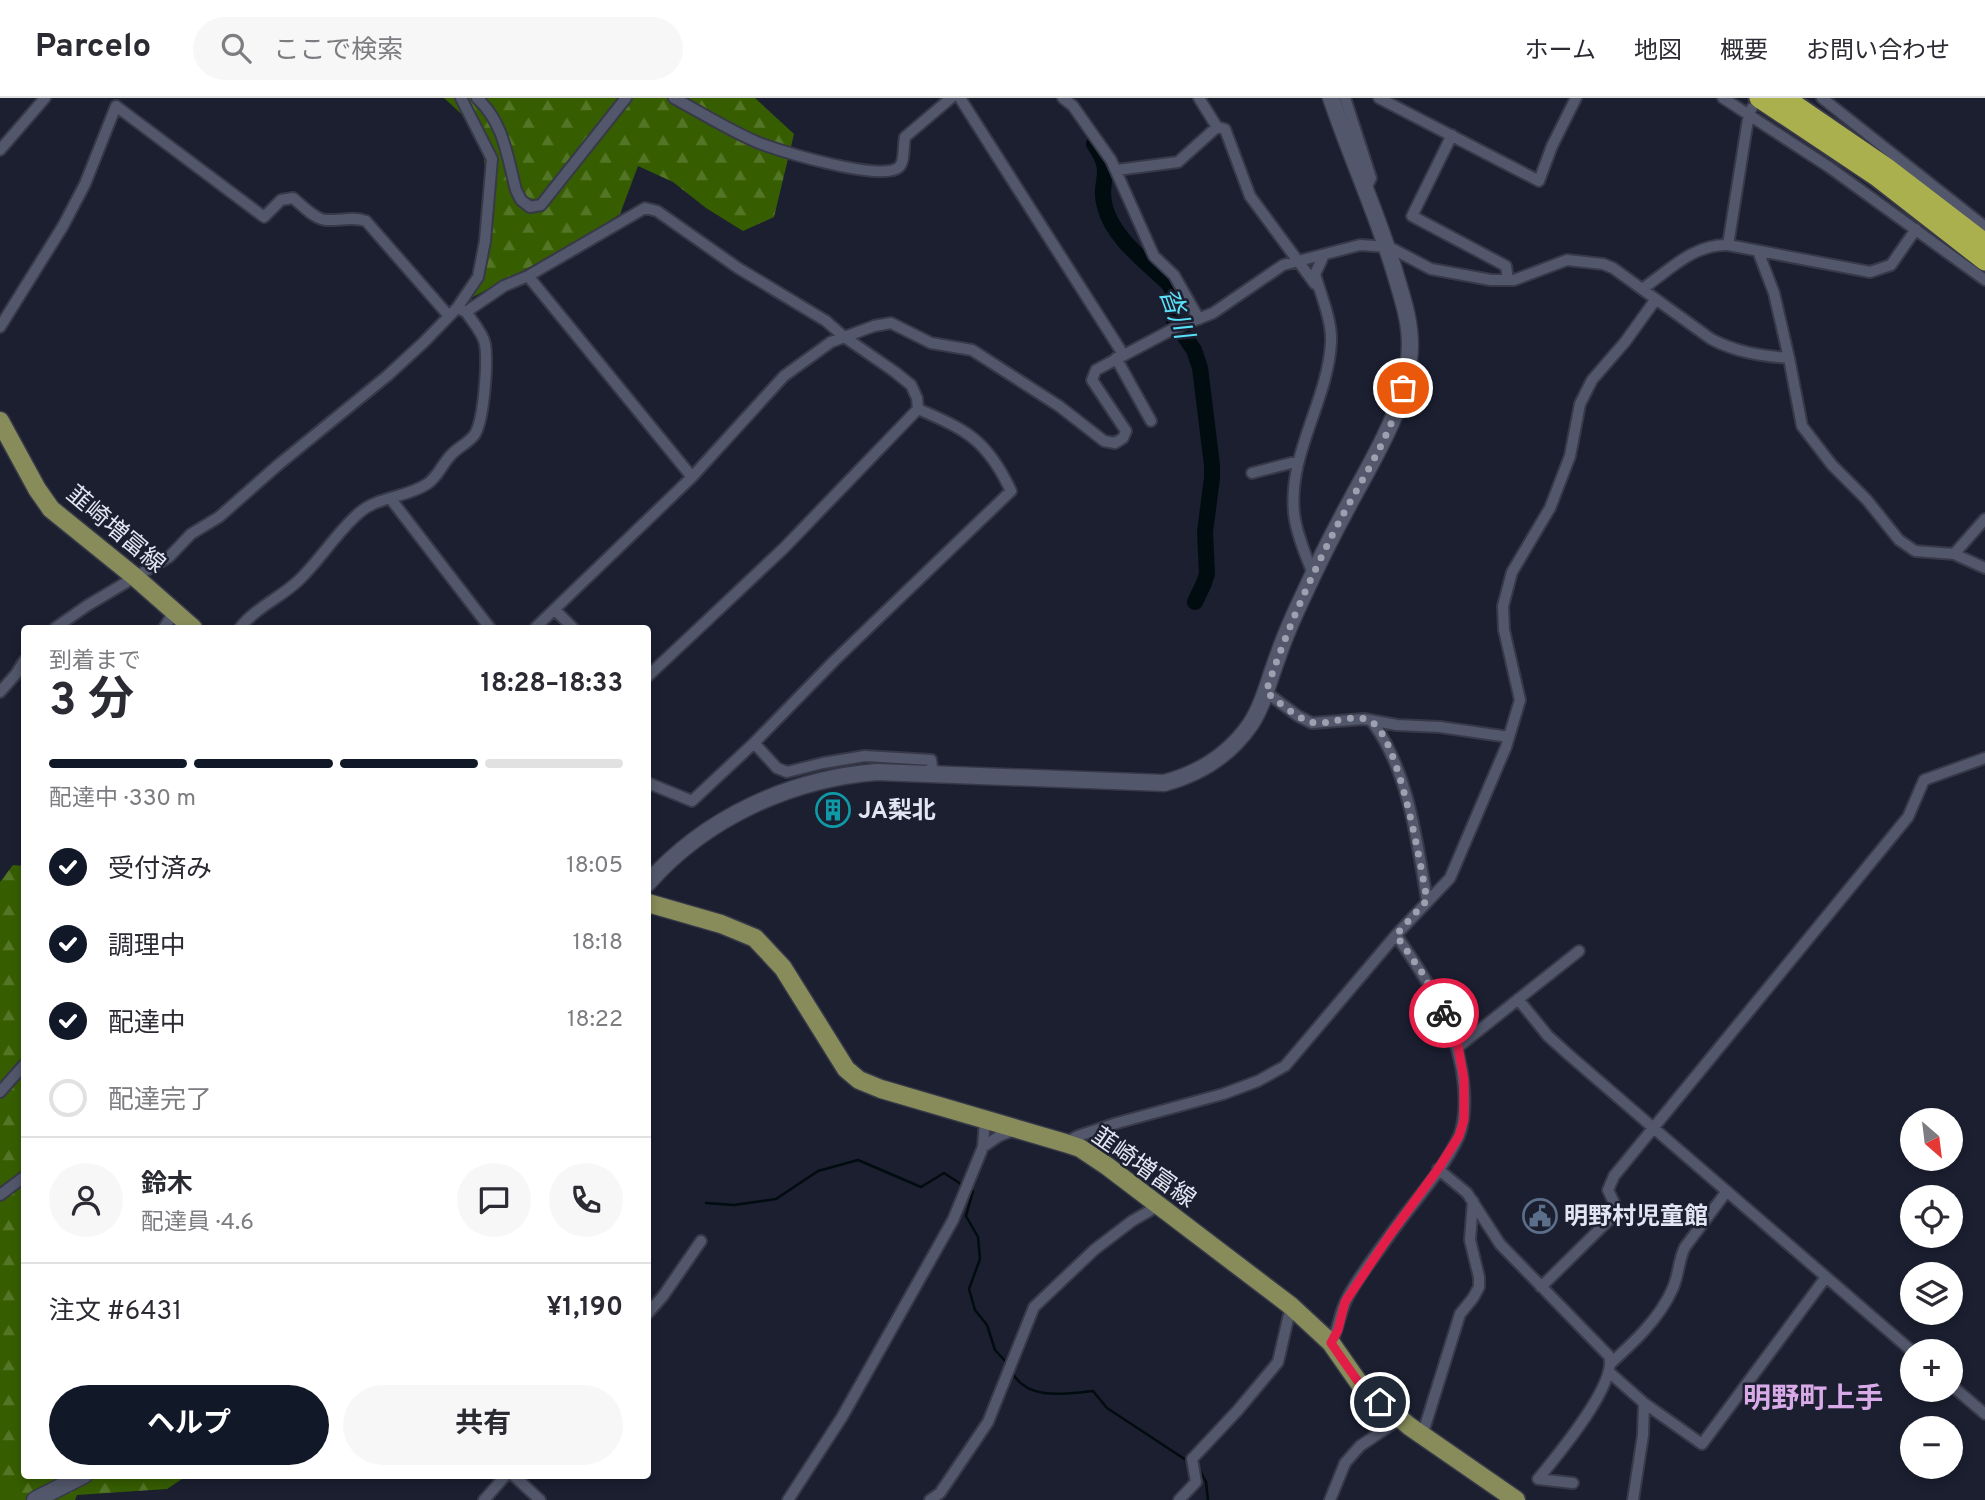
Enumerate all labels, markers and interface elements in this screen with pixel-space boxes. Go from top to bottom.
search box [193,17,683,80]
text: Parcelo [35,27,151,69]
icon: search [217,29,255,67]
text: ここで検索 [273,35,403,68]
text: ホーム [1525,37,1596,67]
text: 地図 [1634,37,1682,67]
text: 概要 [1720,37,1768,67]
text: お問い合わせ [1806,37,1950,67]
water label: 沓川 [1150,284,1200,347]
pin [1373,358,1433,418]
icon: bag [1384,369,1422,407]
street label: 韮崎増富線 [59,480,170,581]
text: 到着まで [49,648,141,677]
text: 18:28–18:33 [481,668,623,701]
text: 3 分 [49,673,134,732]
text: 配達中 · 330 m [49,785,196,814]
building icon: JA梨北 [814,791,852,829]
place label: JA梨北 [858,797,936,827]
icon: check [49,848,87,886]
text: 18:05 [566,852,623,881]
text: 受付済み [108,854,212,887]
icon: check [49,925,87,963]
text: 18:18 [573,929,623,958]
text: 調理中 [108,931,186,964]
courier [1409,978,1479,1048]
icon: bike [1425,994,1463,1032]
icon: check [49,1002,87,1040]
text: 18:22 [567,1006,623,1035]
text: 配達中 [108,1008,186,1041]
text: 配達完了 [108,1085,212,1118]
north arrow [1900,1108,1964,1171]
map controls [1900,1108,1963,1479]
street label: 韮崎増富線 [1085,1122,1201,1215]
button: person [49,1163,123,1237]
button: chat [457,1163,531,1237]
button: phone [549,1163,623,1237]
text: 鈴木 [141,1169,193,1202]
button: locate [1900,1185,1963,1248]
public building icon: 明野村児童館 [1521,1197,1559,1235]
place label: 明野村児童館 [1564,1203,1708,1233]
text: 配達員 · 4.6 [141,1209,254,1238]
button: layers [1900,1262,1963,1325]
text: ¥1,190 [547,1292,623,1325]
text: 注文 #6431 [49,1296,182,1329]
button: + [1900,1339,1963,1402]
pin [1350,1372,1410,1432]
district label: 明野町上手 [1743,1382,1883,1418]
icon: home [1361,1383,1399,1421]
button: ヘルプ [49,1385,329,1465]
button: 共有 [343,1385,623,1465]
button: − [1900,1416,1963,1479]

